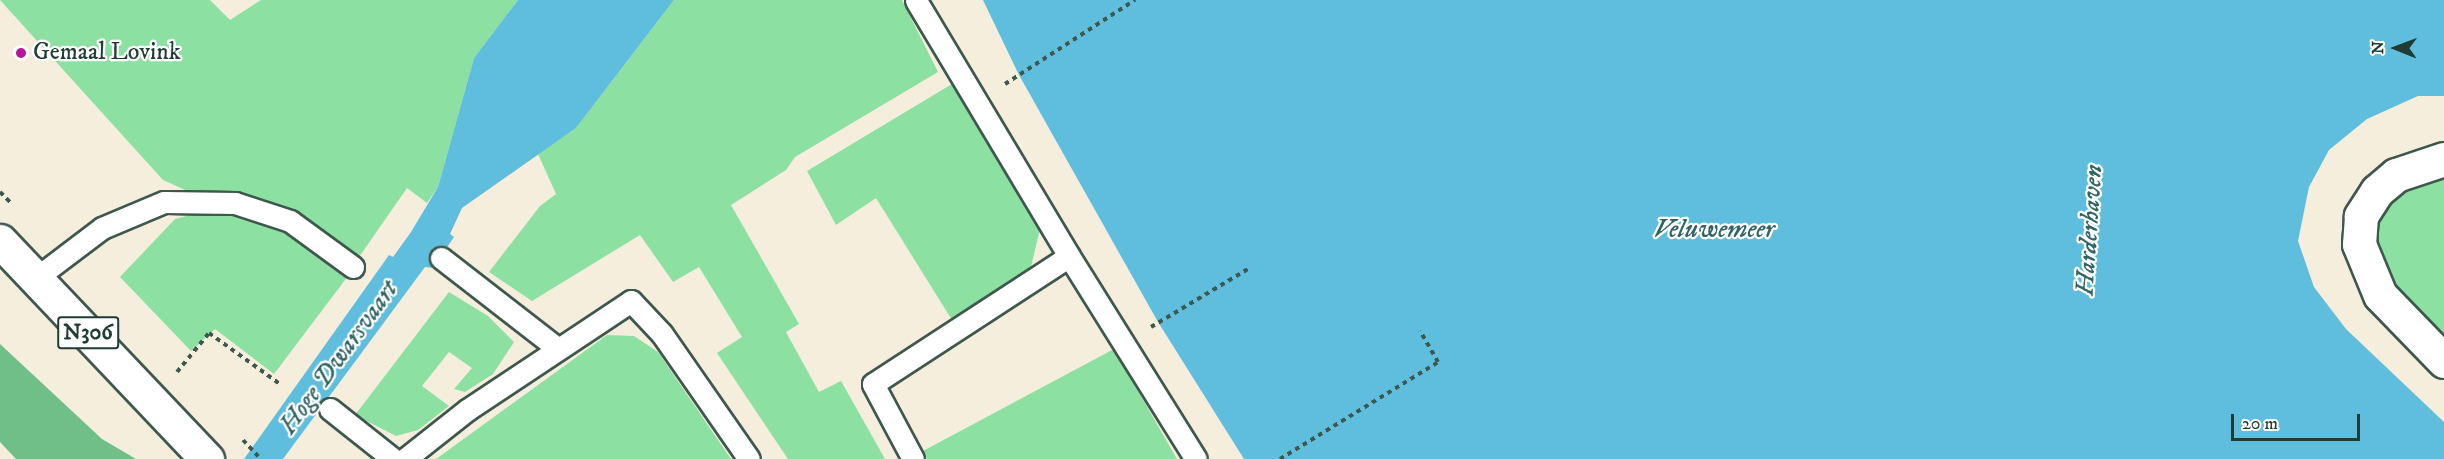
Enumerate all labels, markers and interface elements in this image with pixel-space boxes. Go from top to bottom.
north arrow [2366,18,2426,78]
place label: Gemaal Lovink [33,39,181,67]
text: N [2368,41,2388,54]
marker: Gemaal Lovink [14,46,28,60]
water label: Harderhaven [2070,163,2110,297]
water label: Veluwemeer [1654,214,1774,246]
water label: Hoge Dwarsvaart [273,275,405,441]
road number: N306 [56,314,119,352]
scale bar [2234,402,2363,440]
text: 20 m [2242,413,2278,435]

